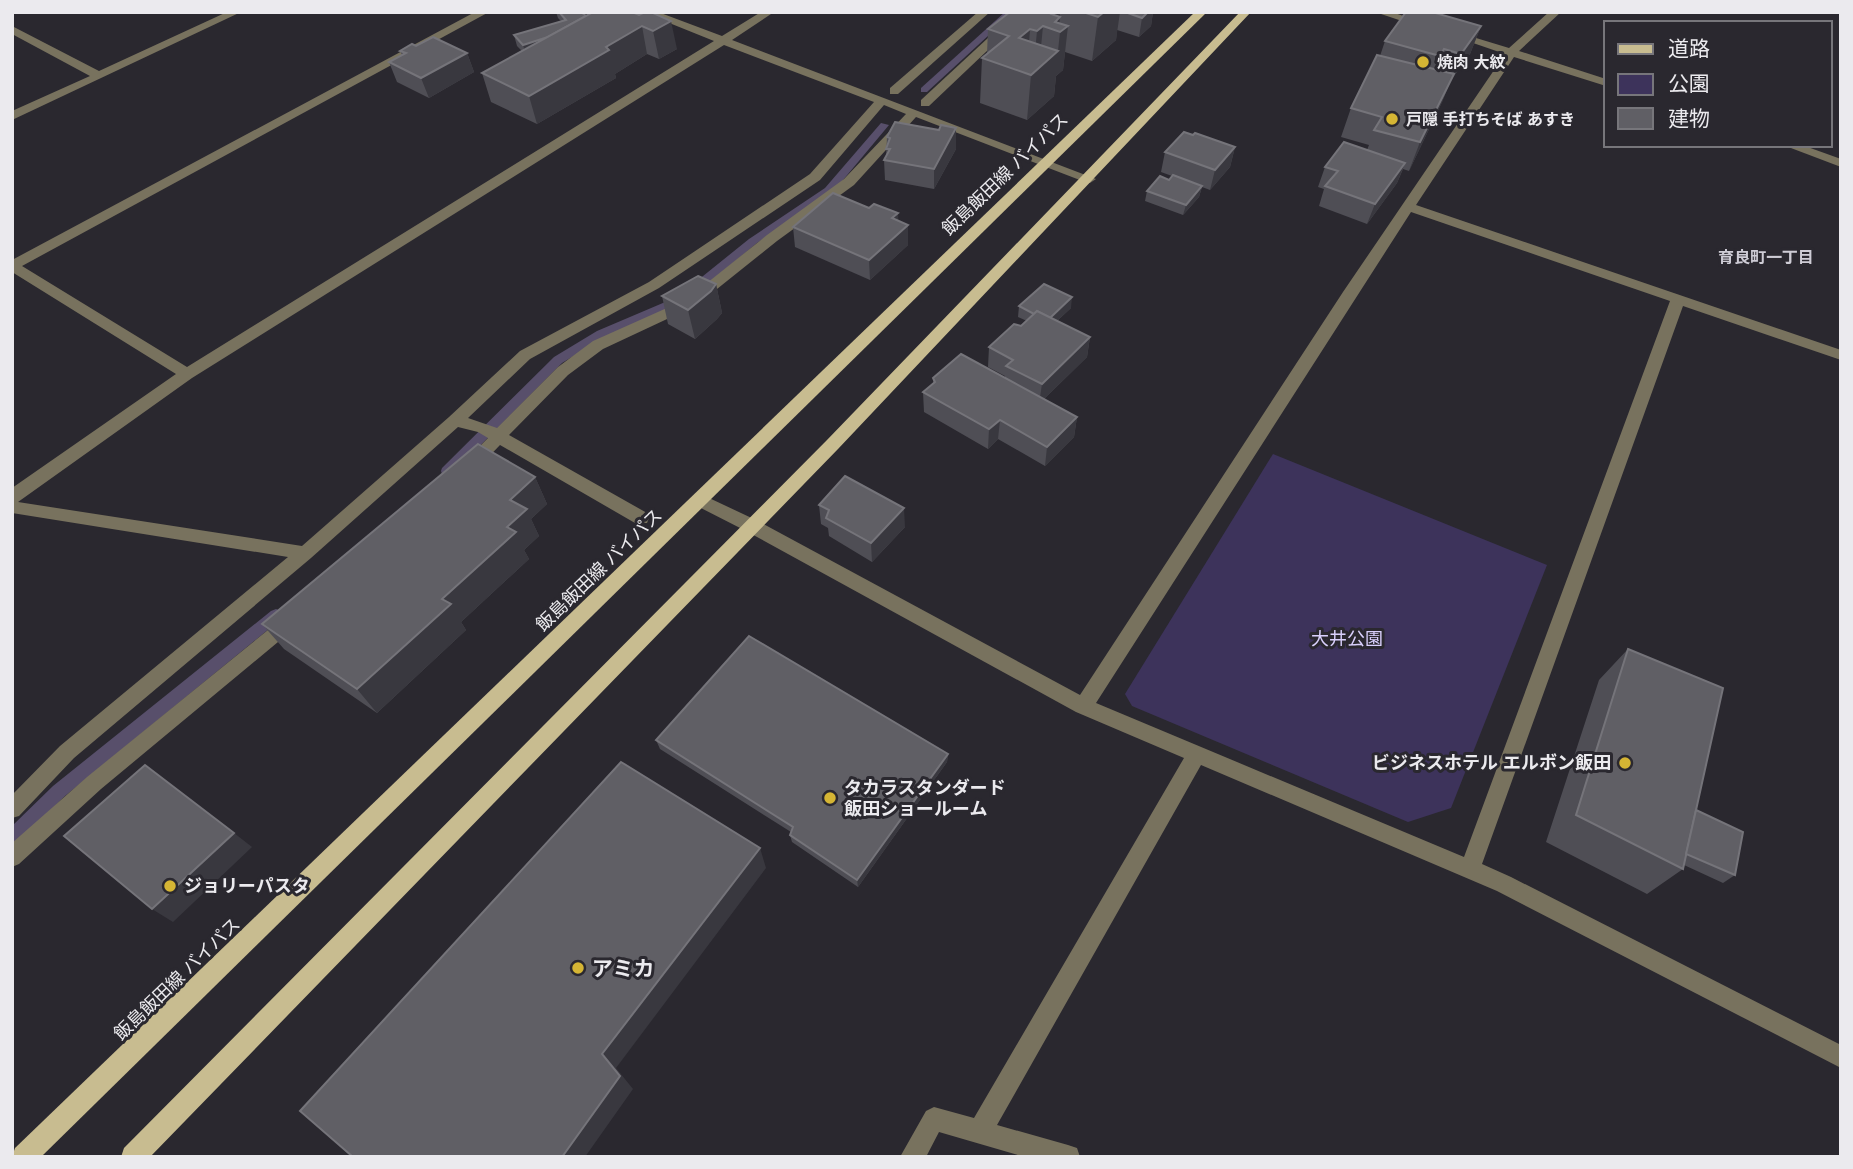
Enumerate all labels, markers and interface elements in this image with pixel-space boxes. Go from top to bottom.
legend [1604,21,1832,147]
text: 道路 [1668,37,1710,60]
marker: 焼肉 大紋 [1415,54,1431,70]
place label: 焼肉 大紋 [1437,54,1505,71]
text: 公園 [1668,72,1710,95]
text: 建物 [1668,107,1710,130]
street label: 飯島飯田線 バイパス [938,109,1072,239]
marker: 戸隠 手打ちそば あすき [1384,111,1400,127]
place label: 戸隠 手打ちそば あすき [1406,111,1575,128]
district label: 育良町一丁目 [1718,249,1814,266]
street label: 飯島飯田線 バイパス [532,505,666,635]
park label: 大井公園 [1311,629,1383,649]
place label: ビジネスホテル エルボン飯田 [1372,753,1611,773]
marker: ビジネスホテル エルボン飯田 [1617,755,1633,771]
place label: タカラスタンダード 飯田ショールーム [844,778,1006,819]
marker: タカラスタンダード 飯田ショールーム [822,790,838,806]
place label: ジョリーパスタ [184,876,310,896]
marker: ジョリーパスタ [162,878,178,894]
street label: 飯島飯田線 バイパス [110,914,244,1044]
place label: アミカ [592,957,655,980]
marker: アミカ [570,960,586,976]

